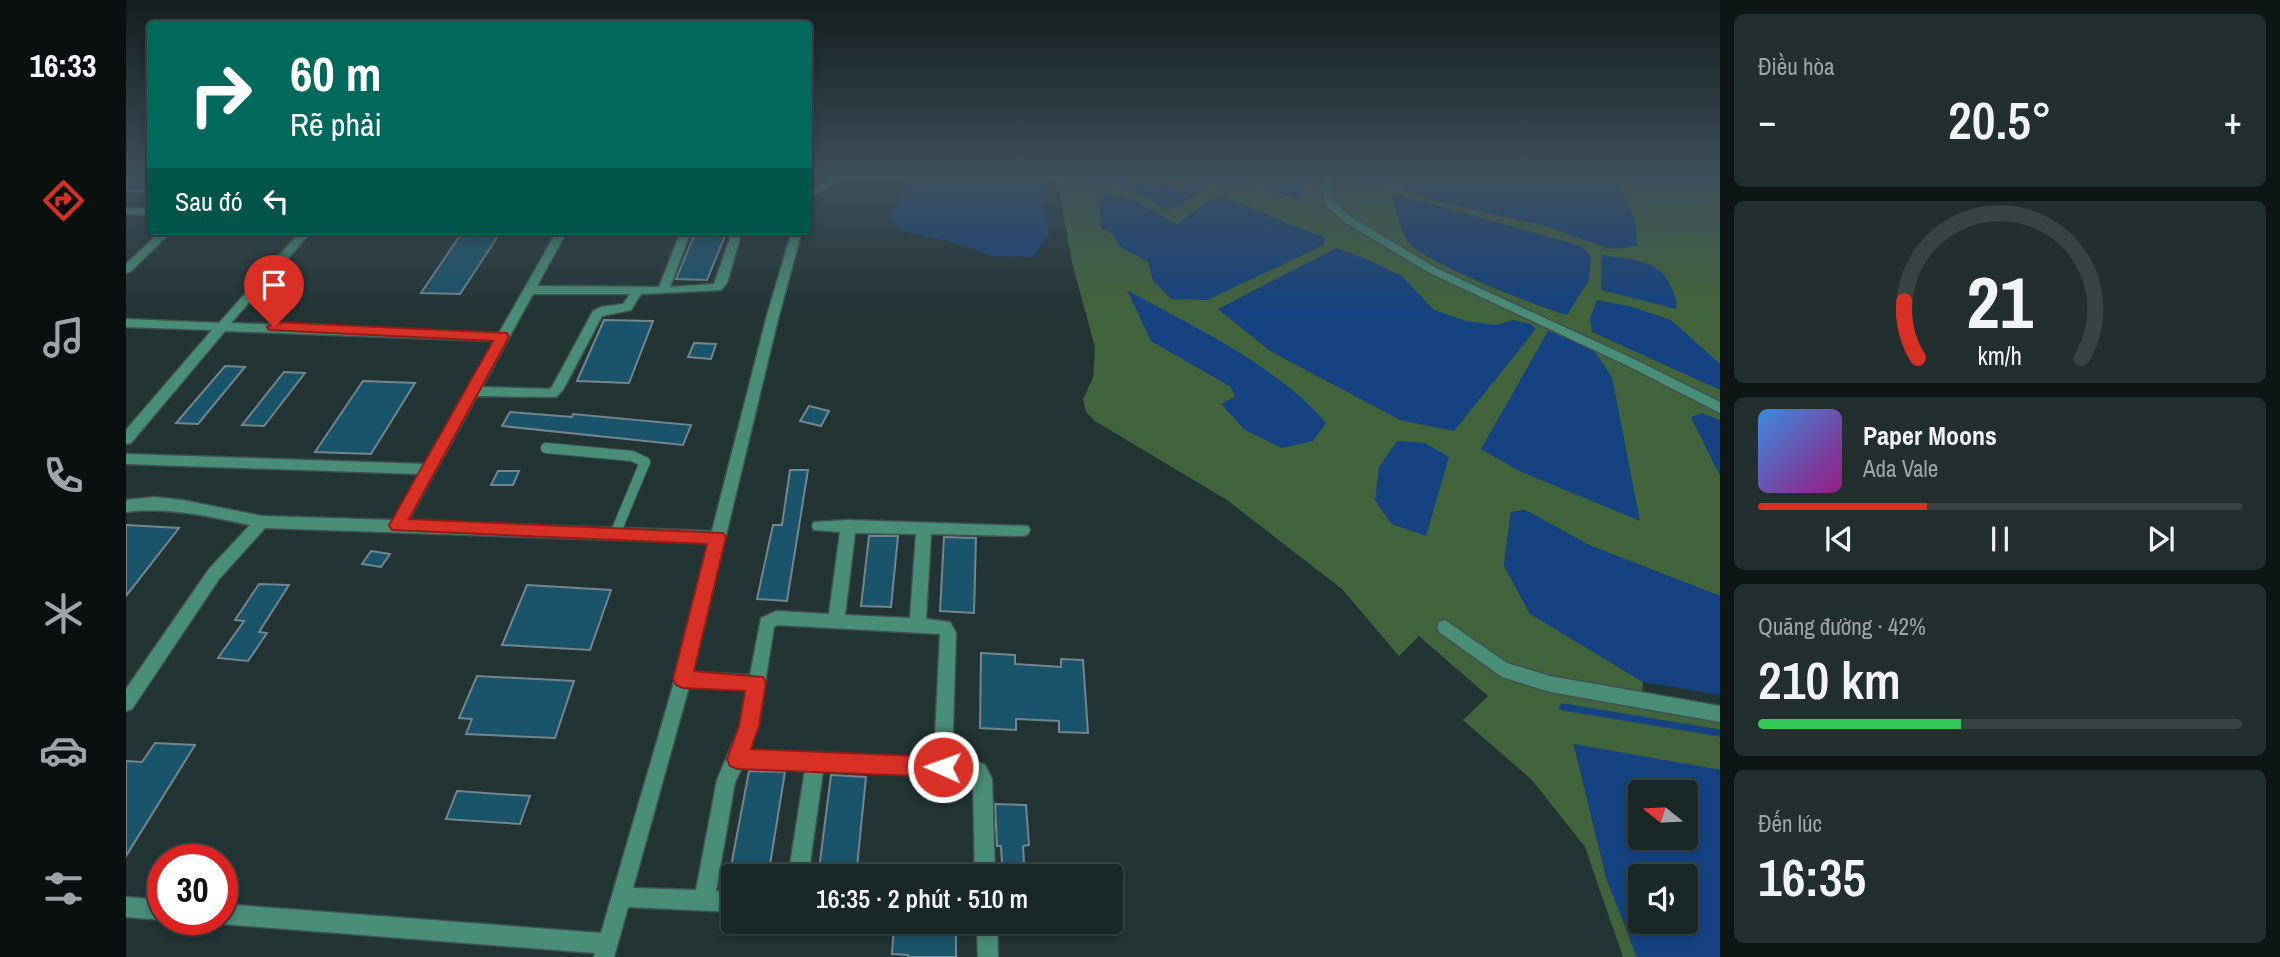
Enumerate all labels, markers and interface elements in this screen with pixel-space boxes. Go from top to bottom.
text: 60 m [290,40,382,106]
text: 16:33 [29,44,97,87]
icon: right [175,49,266,140]
text: Điều hòa [1758,51,1835,82]
text: 20.5° [1948,85,2052,155]
text: − [1758,95,1776,146]
text: + [2224,95,2242,146]
text: Rẽ phải [290,103,382,146]
icon: directions [39,176,88,225]
icon: left [257,182,295,220]
text: Sau đó [175,184,243,219]
text: 21 [1967,253,2034,351]
pin [244,255,304,327]
icon: arrive [255,266,293,304]
icon: music [39,313,88,362]
text: km/h [1978,339,2022,373]
text: Paper Moons [1863,418,1997,453]
icon: phone [39,451,88,500]
text: Ada Vale [1863,453,1938,484]
icon: previous [1820,520,1858,558]
icon: pause [1981,520,2019,558]
icon: next [2142,520,2180,558]
icon: climate [39,589,88,638]
text: Quãng đường · 42% [1758,611,1926,642]
text: 210 km [1758,645,1901,715]
icon: car [39,726,88,775]
position arrow [906,730,980,804]
north arrow [1628,780,1698,850]
map controls [1628,780,1698,934]
text: Đến lúc [1758,808,1822,839]
text: 16:35 [1758,842,1866,912]
speed limit sign: 30 [147,844,238,935]
icon: filters [39,864,88,913]
button: sound [1628,864,1698,934]
text: 16:35 · 2 phút · 510 m [816,881,1028,916]

